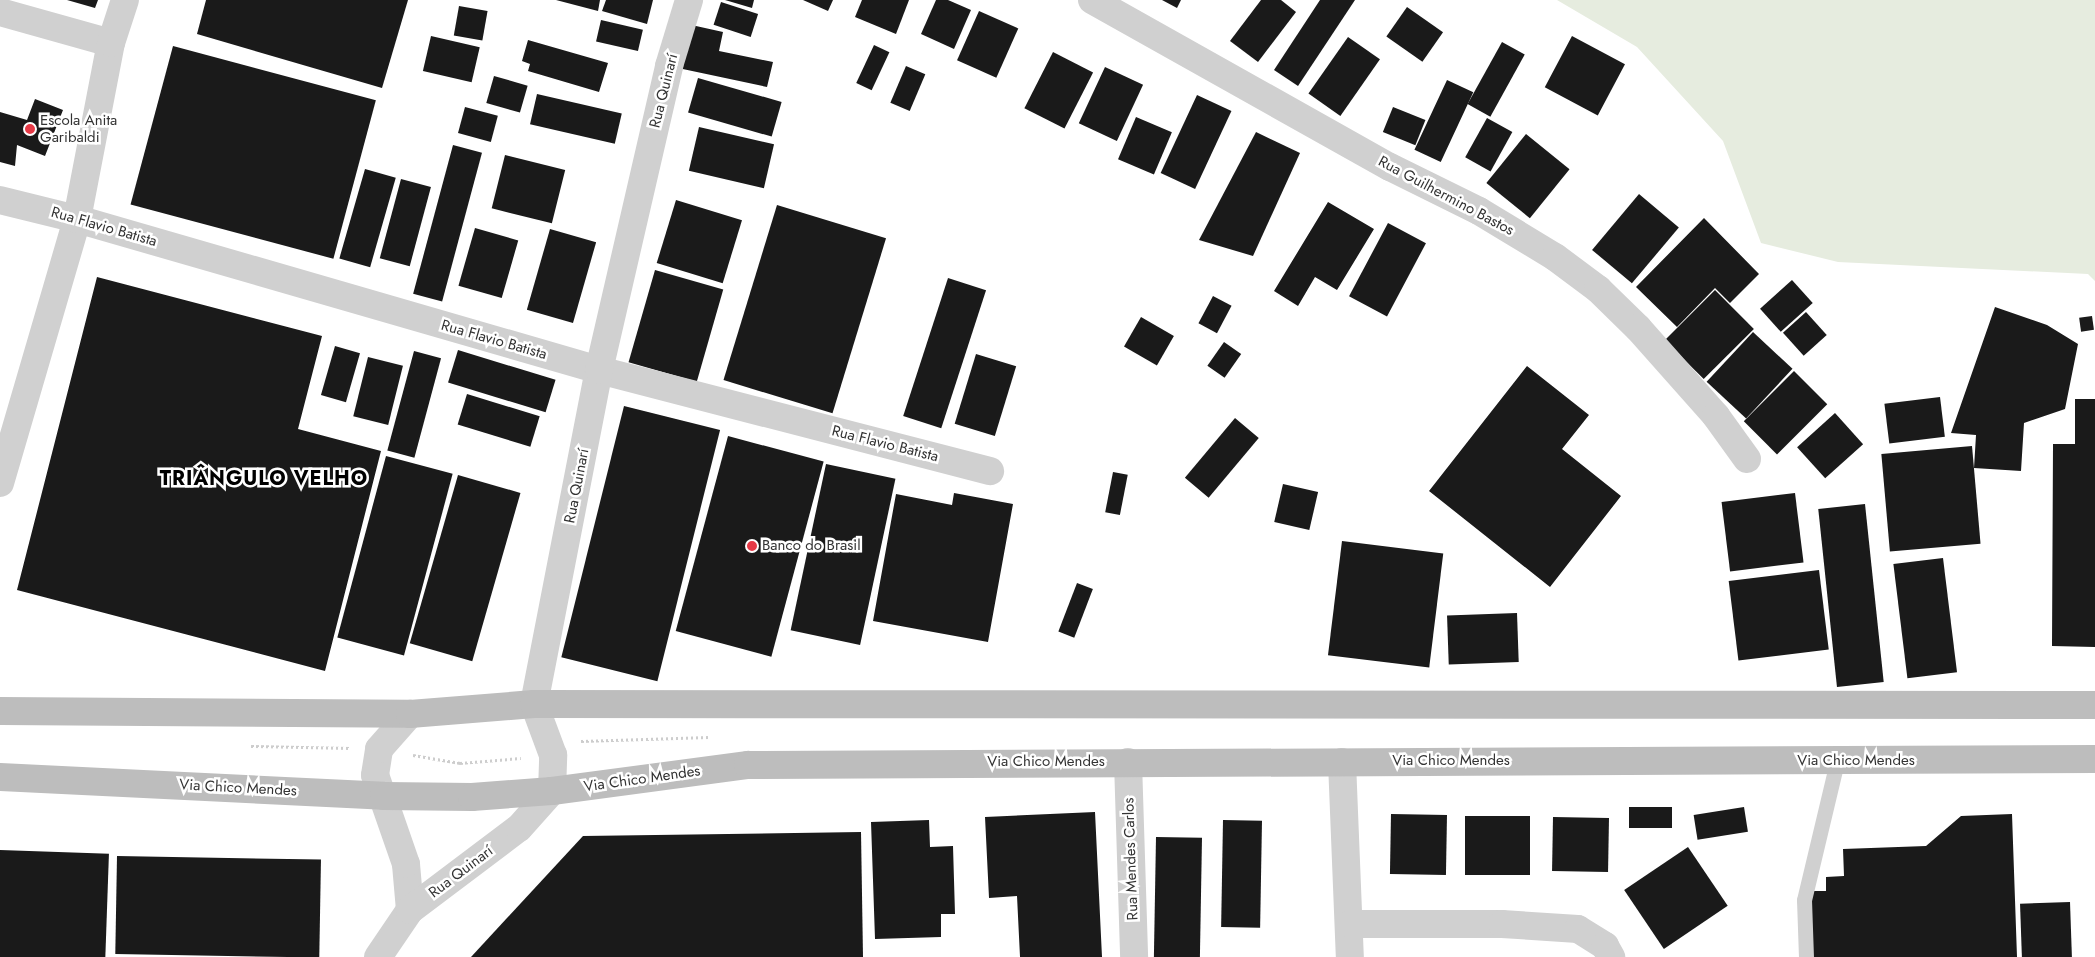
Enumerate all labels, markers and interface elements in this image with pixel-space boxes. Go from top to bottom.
street label: Rua Quinarí [646,52,682,130]
place label: Escola Anita Garibaldi [40,111,117,146]
marker: Escola Anita Garibaldi [24,123,36,135]
street label: Rua Guilhermino Bastos [1375,153,1517,239]
street label: Rua Flavio Batista [49,203,159,251]
street label: Rua Flavio Batista [439,316,549,364]
street label: Rua Flavio Batista [830,422,940,466]
street label: Rua Quinarí [561,447,593,525]
district label: TRIÂNGULO VELHO [158,466,370,490]
place label: Banco do Brasil [762,537,861,555]
marker: Banco do Brasil [746,540,758,552]
street label: Via Chico Mendes [1392,752,1510,770]
street label: Via Chico Mendes [1797,752,1915,770]
street label: Via Chico Mendes [987,753,1105,771]
street label: Via Chico Mendes [583,762,701,796]
street label: Via Chico Mendes [179,776,297,800]
street label: Rua Mendes Carlos [1120,797,1142,921]
street label: Rua Quinarí [425,842,497,902]

